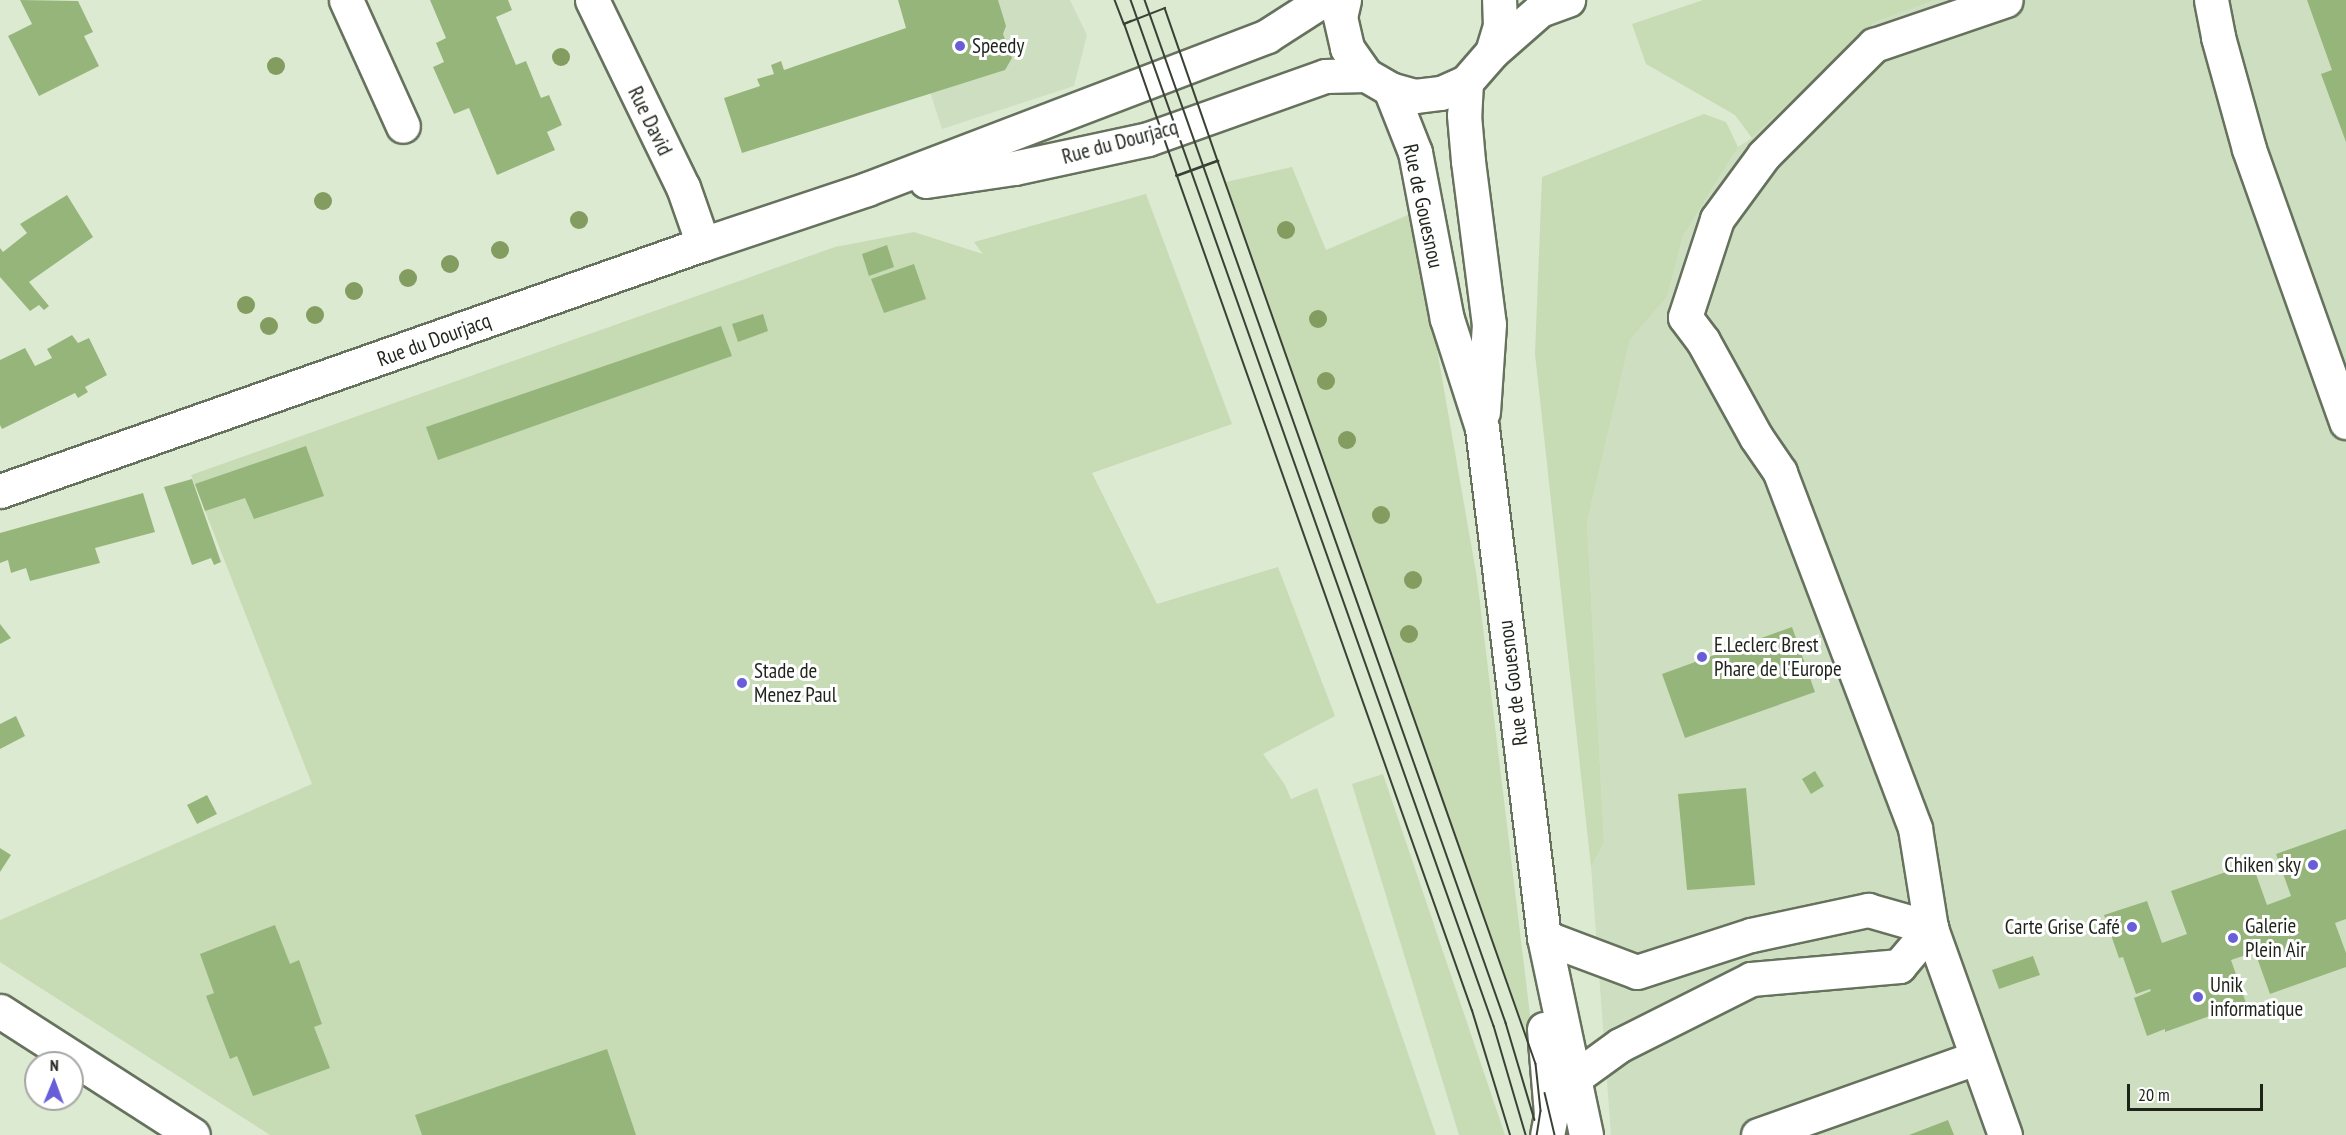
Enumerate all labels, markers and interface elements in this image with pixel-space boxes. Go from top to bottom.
place label: Speedy [972,33,1024,59]
marker: Speedy [953,39,967,53]
street label: Rue David [623,82,677,160]
street label: Rue du Dourjacq [1059,114,1181,170]
street label: Rue de Gouesnou [1398,142,1448,270]
street label: Rue du Dourjacq [374,308,494,372]
street label: Rue de Gouesnou [1493,619,1533,747]
place label: E.Leclerc Brest Phare de l'Europe [1714,632,1842,682]
marker: E.Leclerc Brest Phare de l'Europe [1695,650,1709,664]
place label: Stade de Menez Paul [754,658,837,708]
marker: Stade de Menez Paul [735,676,749,690]
place label: Chiken sky [2224,852,2301,878]
marker: Chiken sky [2306,858,2320,872]
place label: Galerie Plein Air [2245,913,2307,963]
place label: Carte Grise Café [2005,914,2120,940]
marker: Carte Grise Café [2125,920,2139,934]
marker: Galerie Plein Air [2226,931,2240,945]
place label: Unik informatique [2210,972,2303,1022]
marker: Unik informatique [2191,990,2205,1004]
north arrow [24,1051,84,1111]
text: N [50,1055,59,1075]
scale bar [2130,1072,2266,1110]
text: 20 m [2138,1083,2170,1106]

